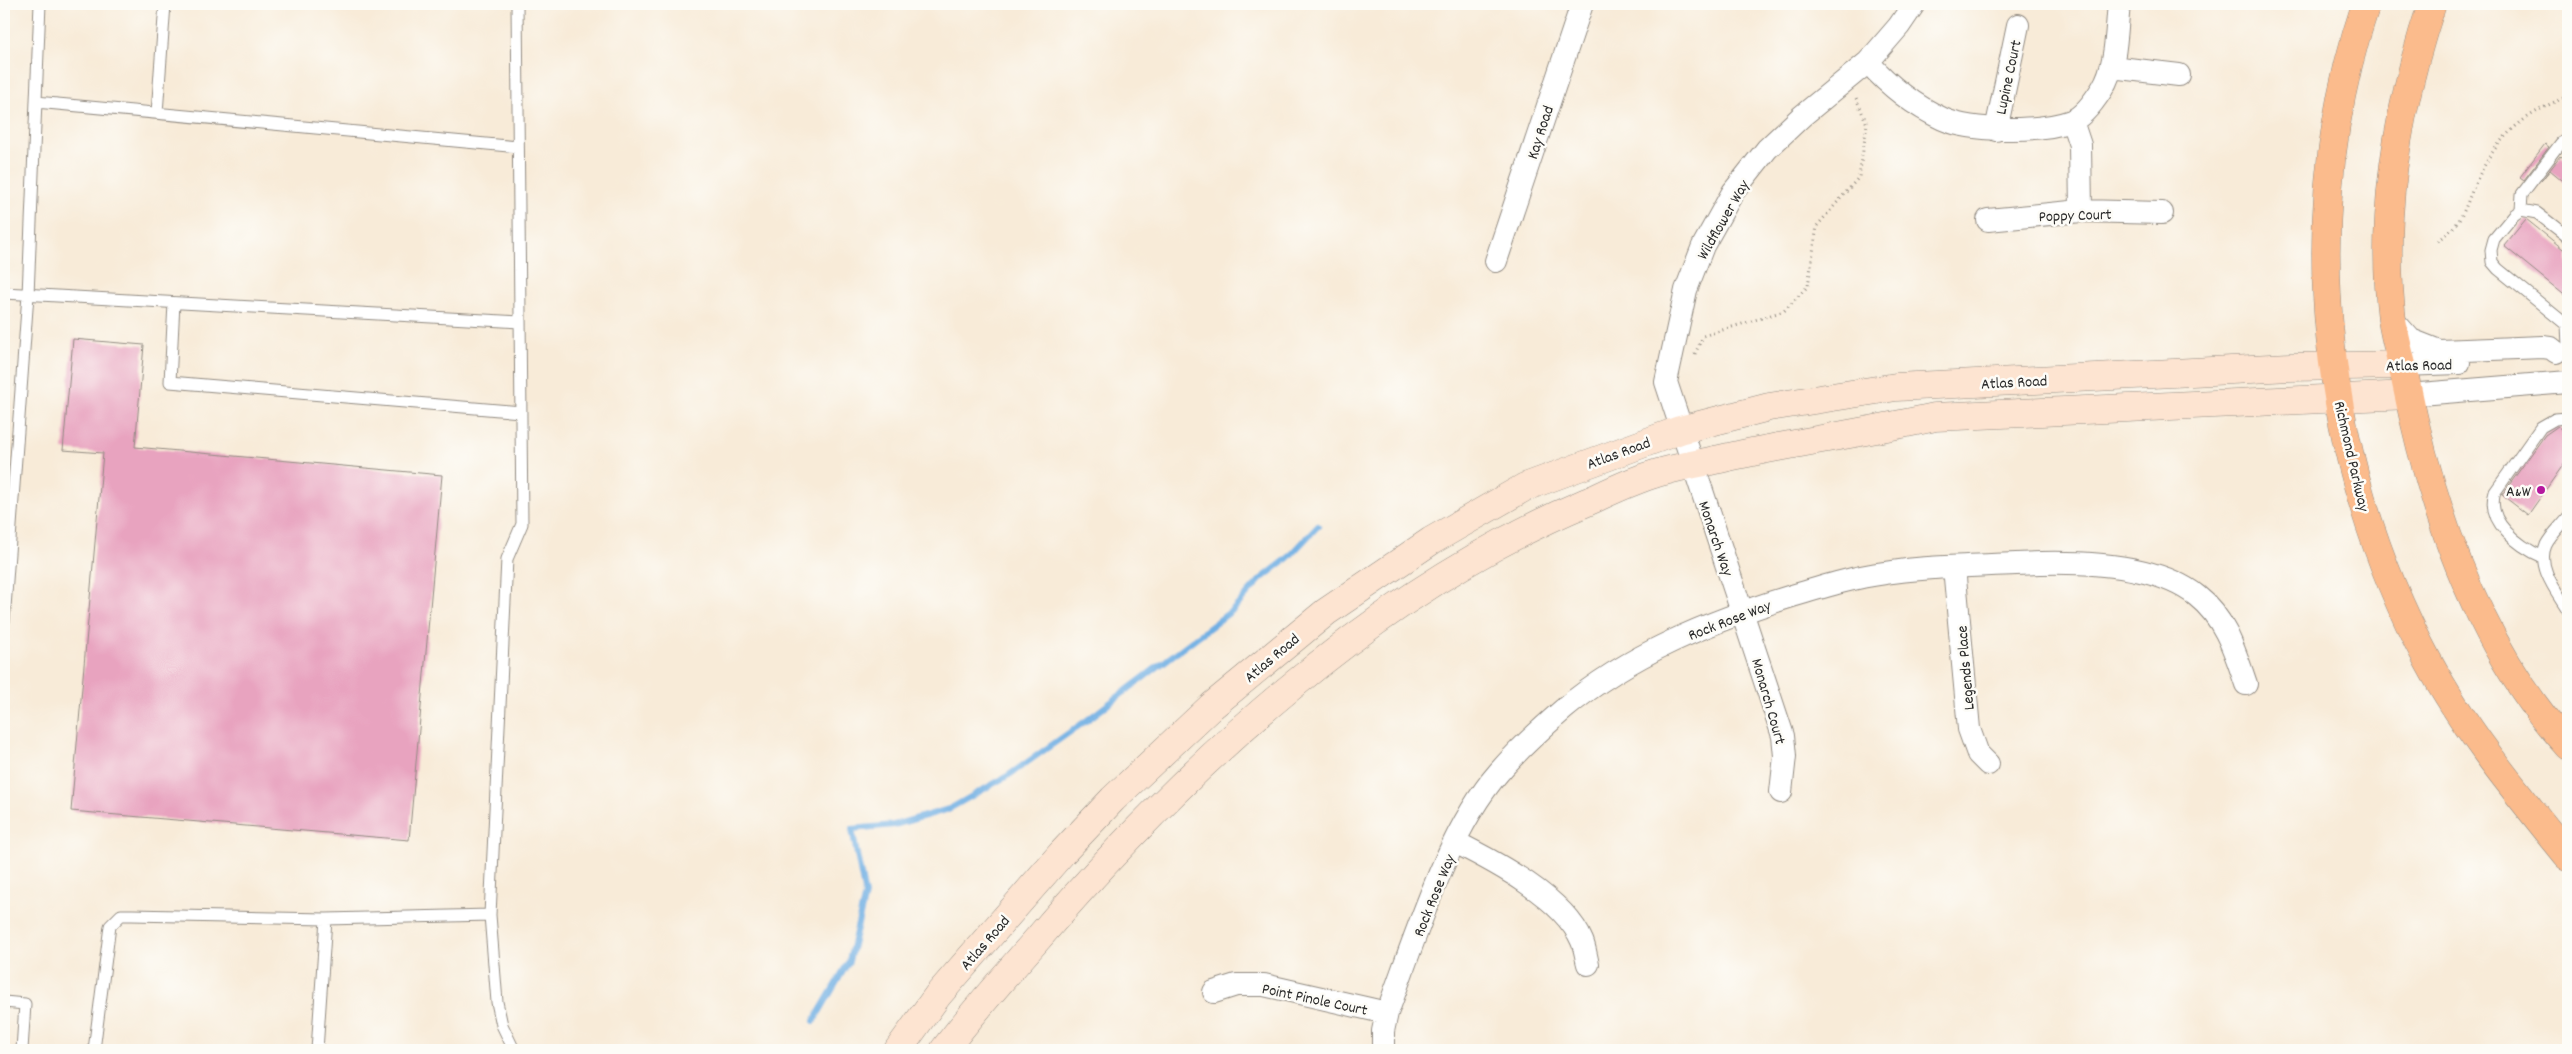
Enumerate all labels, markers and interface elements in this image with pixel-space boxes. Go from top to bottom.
street label: Lupine Court [1990,38,2029,117]
street label: Kay Road [1522,103,1561,162]
street label: Wildflower Way [1692,176,1757,264]
street label: Poppy Court [2038,204,2112,229]
street label: Atlas Road [2386,354,2452,379]
street label: Atlas Road [1980,370,2048,397]
street label: Richmond Parkway [2327,399,2375,515]
street label: Atlas Road [1584,432,1654,476]
place label: A&W [2506,481,2532,504]
marker: A&W [2535,484,2547,496]
street label: Monarch Way [1691,498,1738,580]
street label: Rock Rose Way [1685,595,1775,648]
street label: Legends Place [1951,624,1982,711]
street label: Atlas Road [1240,629,1305,689]
street label: Monarch Court [1744,656,1791,747]
street label: Rock Rose Way [1408,851,1462,941]
street label: Atlas Road [955,911,1016,976]
street label: Point Pinole Court [1260,978,1369,1023]

